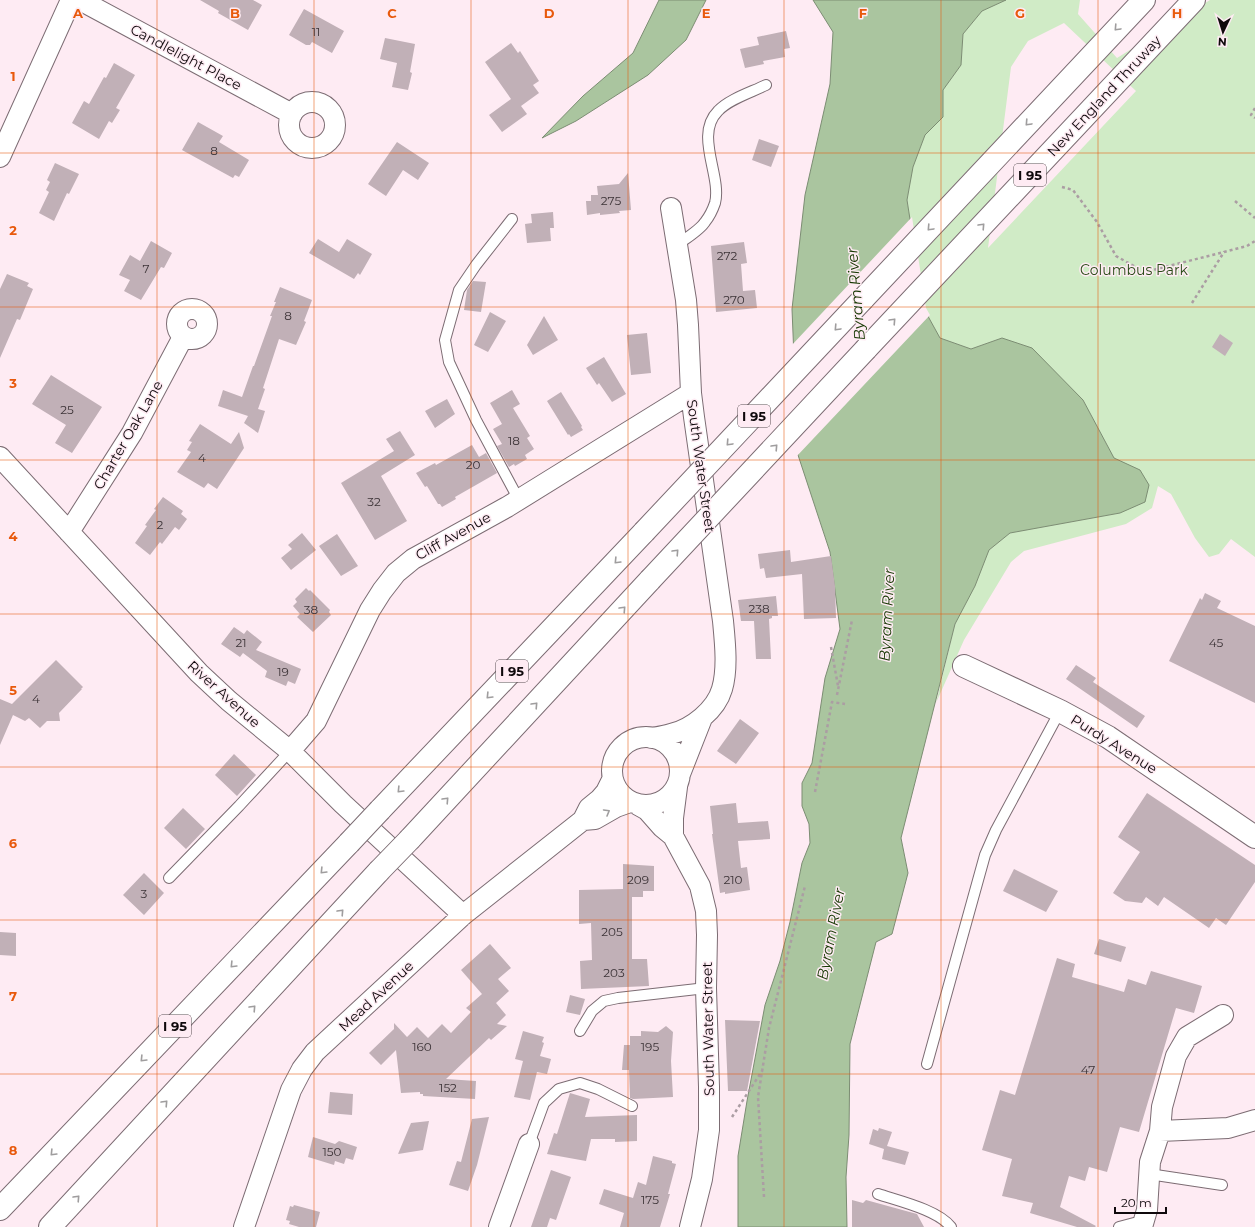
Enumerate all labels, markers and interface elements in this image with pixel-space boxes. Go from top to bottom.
text: A [72,5,84,21]
text: B [230,5,240,21]
text: C [387,5,397,21]
text: D [544,5,555,21]
text: E [702,5,711,21]
text: F [859,5,867,21]
text: G [1015,5,1025,21]
text: H [1172,5,1182,21]
north arrow [1203,12,1243,52]
street label: Candlelight Place [127,20,245,94]
house number: 11 [312,24,320,39]
one-way arrow [1115,24,1122,31]
street label: New England Thruway [1043,31,1165,160]
text: N [1217,35,1227,49]
text: 1 [10,68,16,84]
one-way arrow [1026,118,1033,126]
house number: 8 [210,143,218,158]
road number: I 95 [1014,164,1046,186]
house number: 275 [601,193,621,208]
text: 2 [9,222,17,238]
one-way arrow [927,223,935,231]
one-way arrow [977,223,985,231]
water label: Byram River [842,246,869,341]
house number: 272 [717,248,738,263]
house number: 7 [142,261,150,276]
park label: Columbus Park [1080,261,1189,279]
house number: 270 [723,292,745,307]
house number: 8 [284,308,292,323]
one-way arrow [888,318,896,326]
one-way arrow [834,323,841,330]
text: 3 [8,375,17,391]
street label: Charter Oak Lane [89,377,167,493]
street label: South Water Street [683,398,719,534]
house number: 25 [60,402,74,417]
road number: I 95 [738,405,770,427]
house number: 18 [508,433,520,448]
one-way arrow [726,438,733,446]
one-way arrow [770,444,778,452]
house number: 4 [198,450,206,465]
house number: 20 [466,457,480,472]
house number: 32 [367,494,381,509]
street label: Cliff Avenue [412,508,494,564]
house number: 2 [157,517,164,532]
text: 4 [9,528,18,544]
one-way arrow [671,549,679,557]
one-way arrow [615,556,622,564]
water label: Byram River [875,567,898,662]
house number: 238 [748,601,770,616]
house number: 38 [304,602,319,617]
one-way arrow [618,607,625,614]
house number: 21 [235,635,247,650]
house number: 45 [1209,635,1224,650]
street label: River Avenue [184,657,264,731]
road number: I 95 [496,660,528,682]
house number: 19 [277,664,289,679]
text: 5 [9,682,17,698]
house number: 4 [32,691,40,706]
one-way arrow [486,691,494,699]
one-way arrow [530,702,537,710]
street label: Purdy Avenue [1067,710,1161,778]
one-way arrow [397,785,404,793]
one-way arrow [441,797,449,805]
one-way arrow [603,809,610,816]
text: 6 [9,835,18,851]
one-way arrow [320,866,327,874]
house number: 209 [627,872,649,887]
house number: 210 [723,872,743,887]
water label: Byram River [812,885,849,981]
house number: 3 [141,886,148,901]
one-way arrow [337,909,344,917]
house number: 205 [601,924,623,939]
street label: Mead Avenue [335,957,417,1035]
one-way arrow [230,960,238,968]
street label: South Water Street [698,961,718,1096]
house number: 203 [603,965,625,980]
text: 7 [9,988,17,1004]
one-way arrow [248,1005,255,1012]
road number: I 95 [159,1015,191,1037]
house number: 160 [412,1039,432,1054]
house number: 195 [641,1039,659,1054]
one-way arrow [140,1054,148,1062]
house number: 47 [1081,1062,1095,1077]
house number: 152 [439,1080,457,1095]
one-way arrow [160,1100,168,1108]
text: 8 [9,1142,18,1158]
house number: 150 [322,1144,342,1159]
one-way arrow [51,1148,58,1156]
scale bar [1115,1189,1166,1215]
house number: 175 [641,1192,659,1207]
text: 20 m [1121,1195,1152,1210]
one-way arrow [72,1196,79,1203]

